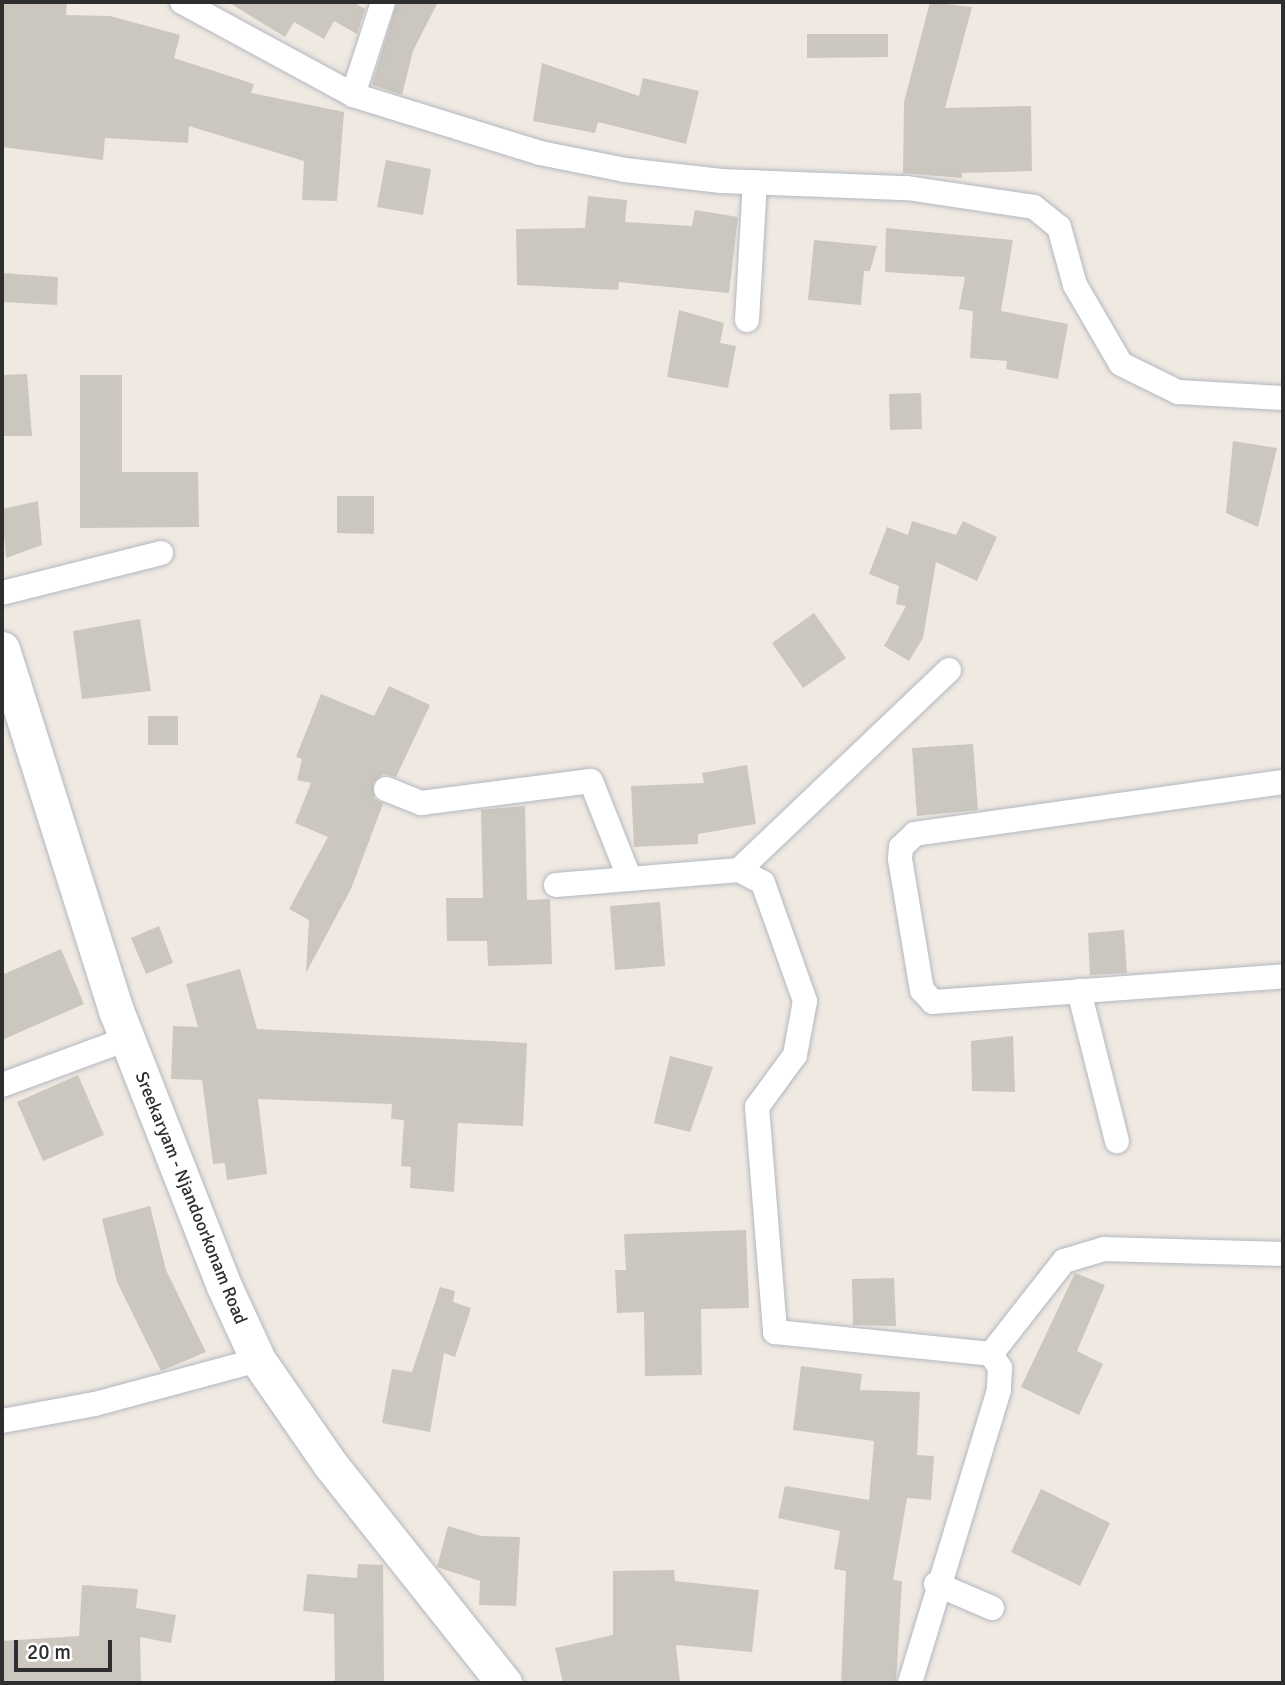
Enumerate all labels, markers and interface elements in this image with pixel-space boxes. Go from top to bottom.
street label: Sreekaryam - Njandoorkonam Road [130,1069,252,1327]
scale bar [18,1626,116,1670]
text: 20 m [27,1639,71,1665]

